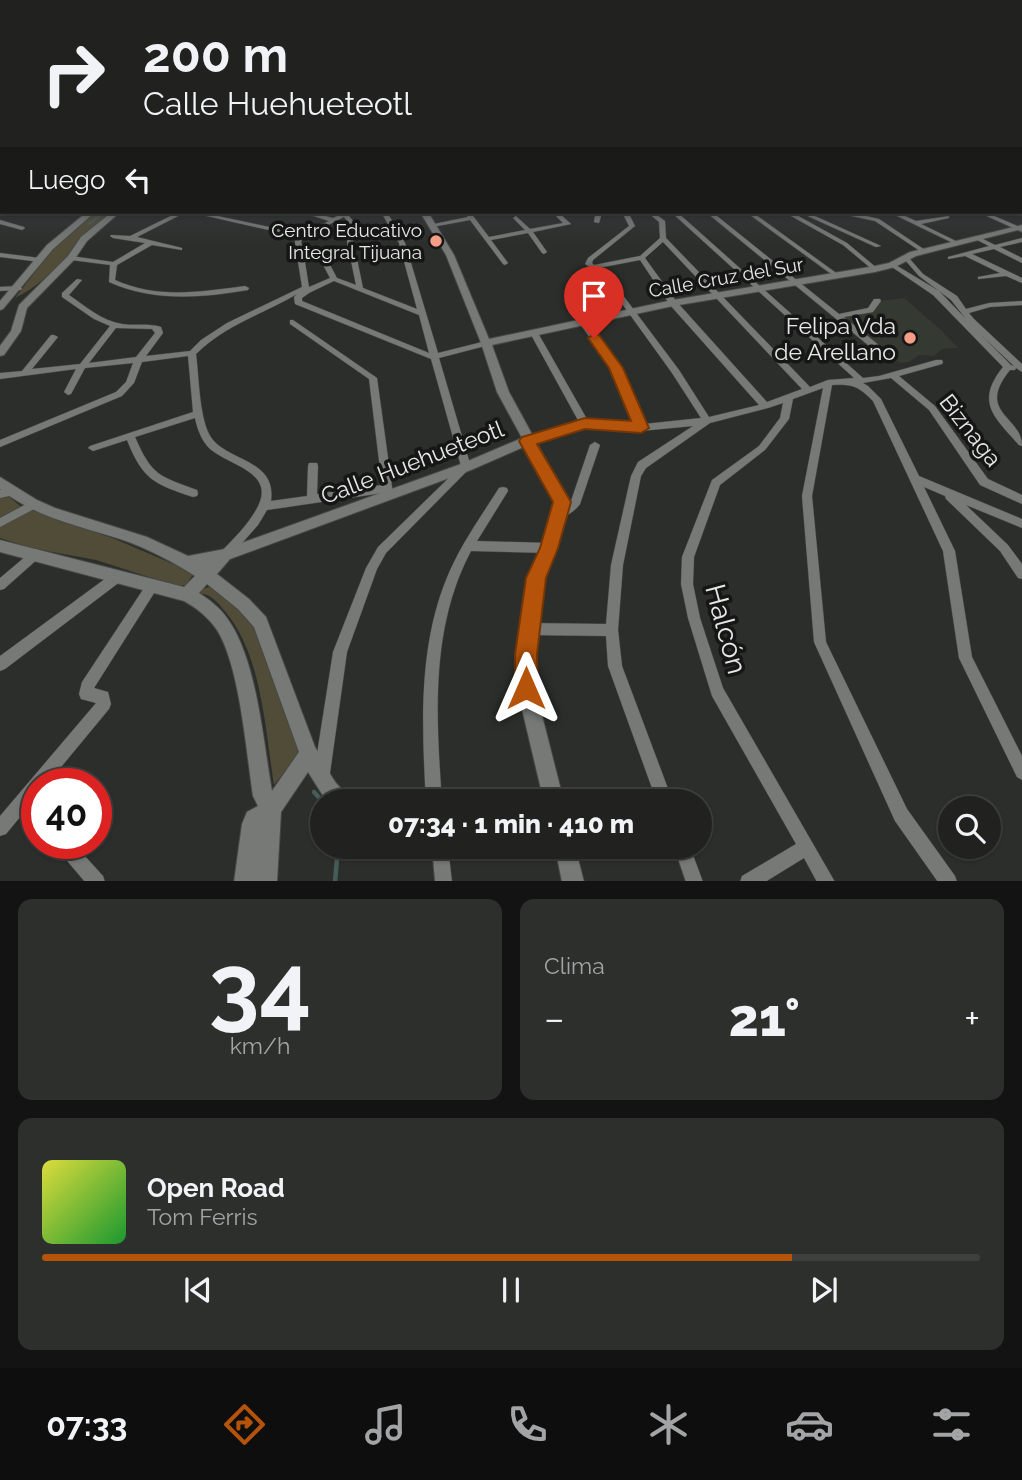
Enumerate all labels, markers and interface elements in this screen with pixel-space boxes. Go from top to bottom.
text: 200 m [143,26,288,83]
icon: right [28,28,119,119]
text: Calle Huehueteotl [143,85,412,122]
icon: left [119,161,157,199]
text: Luego [28,165,105,195]
place label: Centro Educativo Integral Tijuana [271,219,422,263]
marker: Centro Educativo Integral Tijuana [428,233,444,249]
street label: Calle Cruz del Sur [647,252,805,301]
pin [564,266,624,338]
icon: arrive [575,277,613,315]
place label: Felipa Vda de Arellano [774,312,896,365]
marker: Felipa Vda de Arellano [902,330,918,346]
street label: Biznaga [934,388,1008,472]
street label: Calle Huehueteotl [317,415,508,509]
street label: Halcón [698,580,754,678]
position arrow [489,651,563,725]
speed limit sign: 40 [21,768,112,859]
map controls [938,796,1001,859]
button: search [938,796,1001,859]
text: 07:34 · 1 min · 410 m [388,809,634,839]
text: 34 [209,933,311,1040]
text: Clima [544,952,605,979]
text: 21° [729,987,800,1048]
text: − [544,996,564,1041]
text: + [964,996,980,1041]
text: km/h [230,1032,290,1059]
text: Open Road [147,1173,285,1203]
text: Tom Ferris [147,1203,258,1230]
icon: previous [179,1271,217,1309]
icon: pause [492,1271,530,1309]
icon: next [805,1271,843,1309]
icon: directions [220,1400,269,1449]
icon: music [361,1400,410,1449]
icon: phone [503,1400,552,1449]
icon: climate [644,1400,693,1449]
icon: car [785,1400,834,1449]
icon: filters [927,1400,976,1449]
text: 07:33 [46,1406,127,1443]

